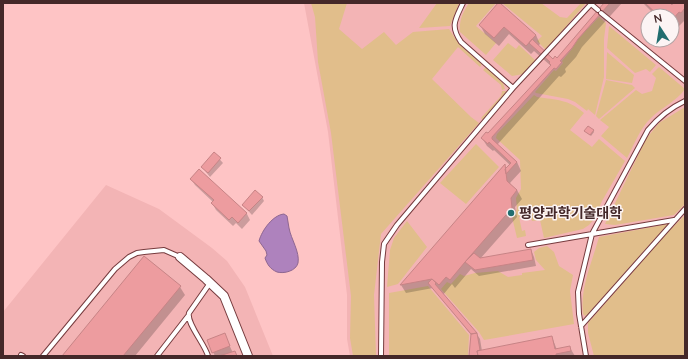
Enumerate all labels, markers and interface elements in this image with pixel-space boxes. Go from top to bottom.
north arrow [640,8,680,48]
text: N [652,11,664,27]
place label: 평양과학기술대학 [519,204,622,223]
marker: 평양과학기술대학 [506,208,516,218]

